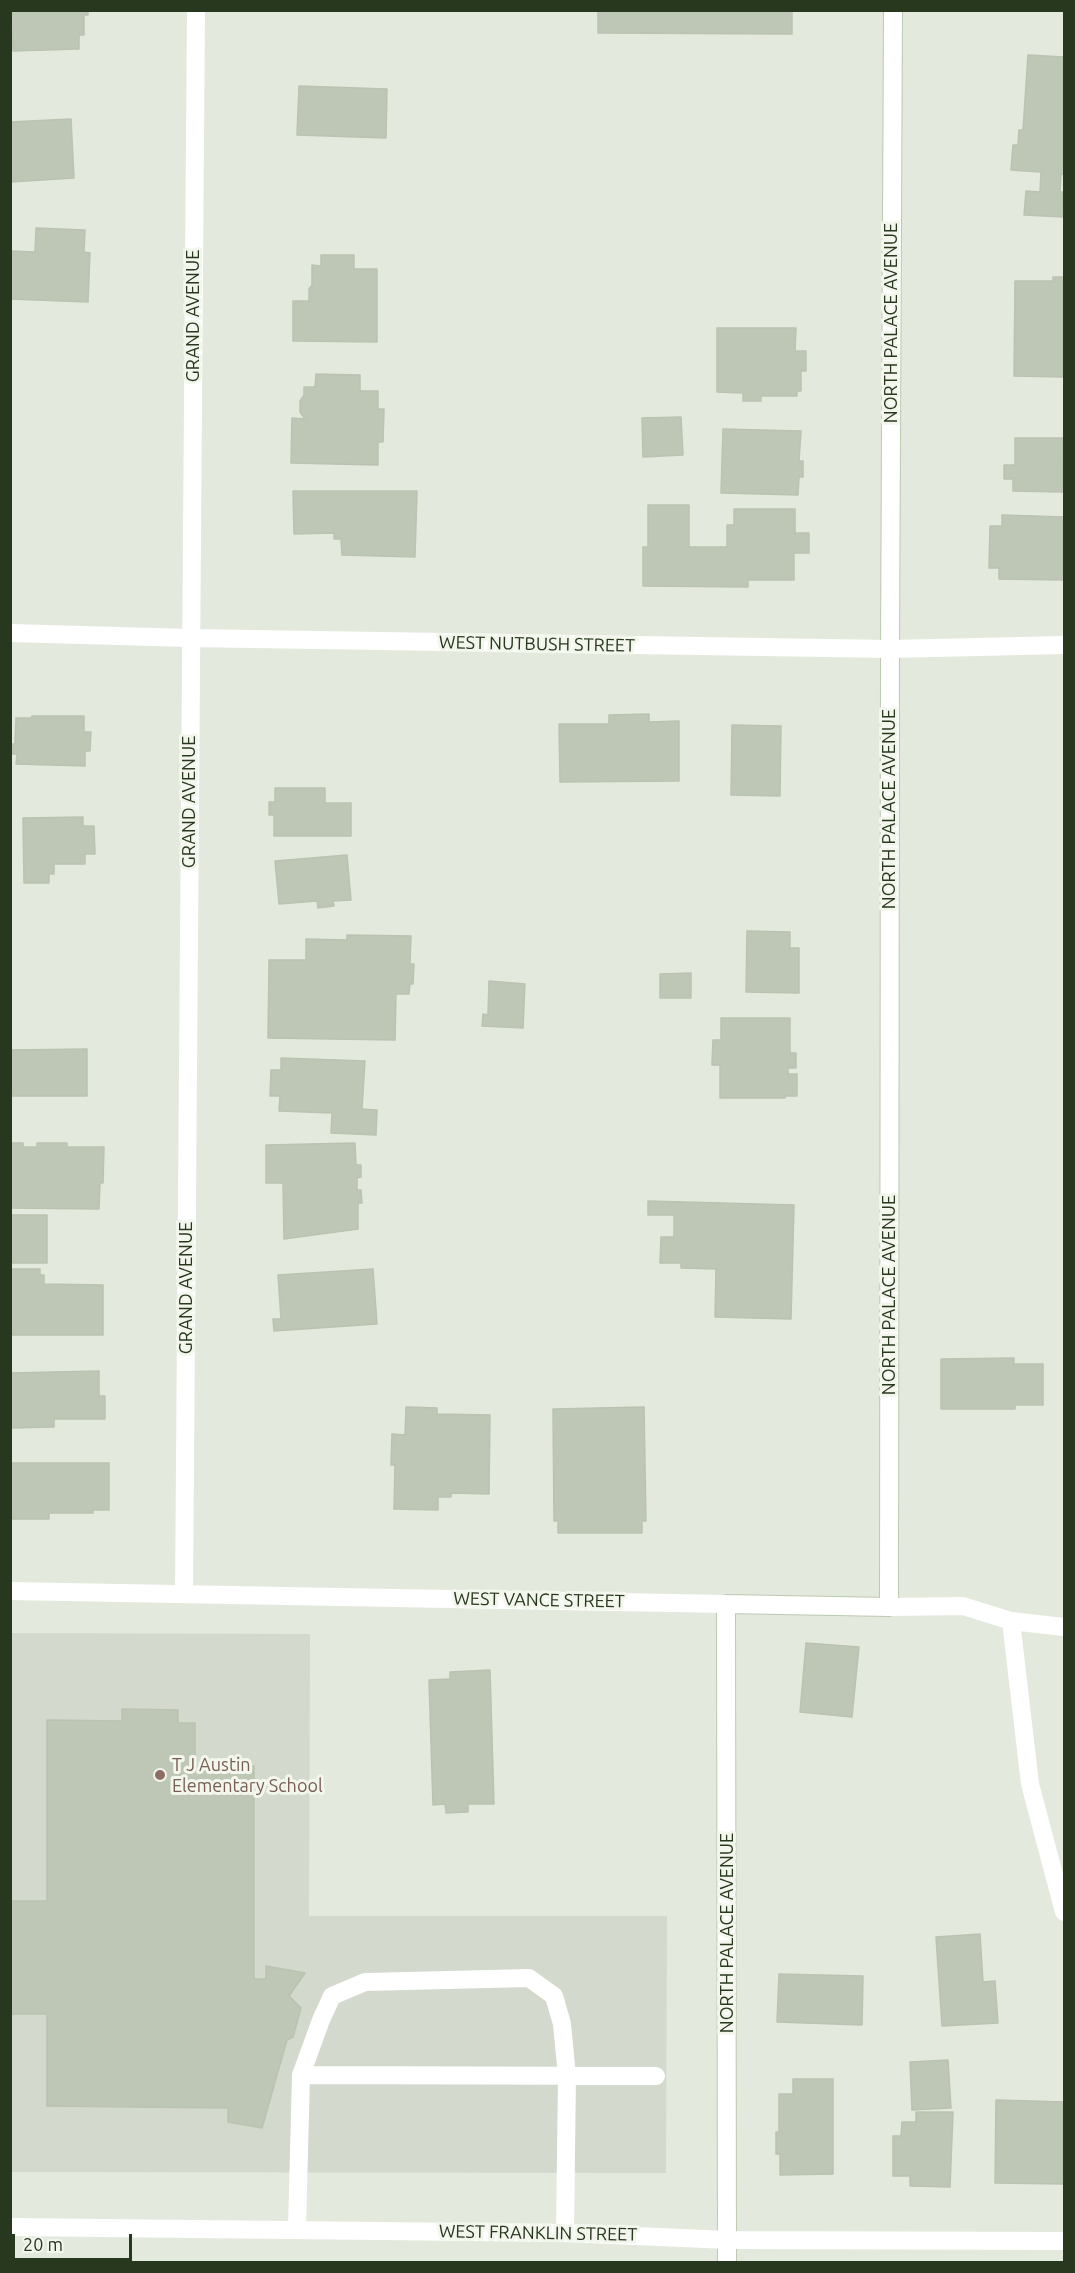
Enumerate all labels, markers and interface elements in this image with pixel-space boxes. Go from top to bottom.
street label: NORTH PALACE AVENUE [880,223,902,423]
street label: GRAND AVENUE [182,250,204,382]
street label: WEST NUTBUSH STREET [439,631,635,657]
street label: NORTH PALACE AVENUE [878,709,900,909]
street label: GRAND AVENUE [178,736,200,868]
street label: NORTH PALACE AVENUE [878,1195,900,1395]
street label: GRAND AVENUE [175,1222,197,1354]
street label: WEST VANCE STREET [453,1588,625,1612]
place label: T J Austin Elementary School [172,1754,323,1796]
marker: T J Austin Elementary School [153,1768,167,1782]
street label: NORTH PALACE AVENUE [716,1833,738,2033]
street label: WEST FRANKLIN STREET [439,2220,637,2246]
scale bar [15,2222,135,2260]
text: 20 m [23,2234,63,2254]

